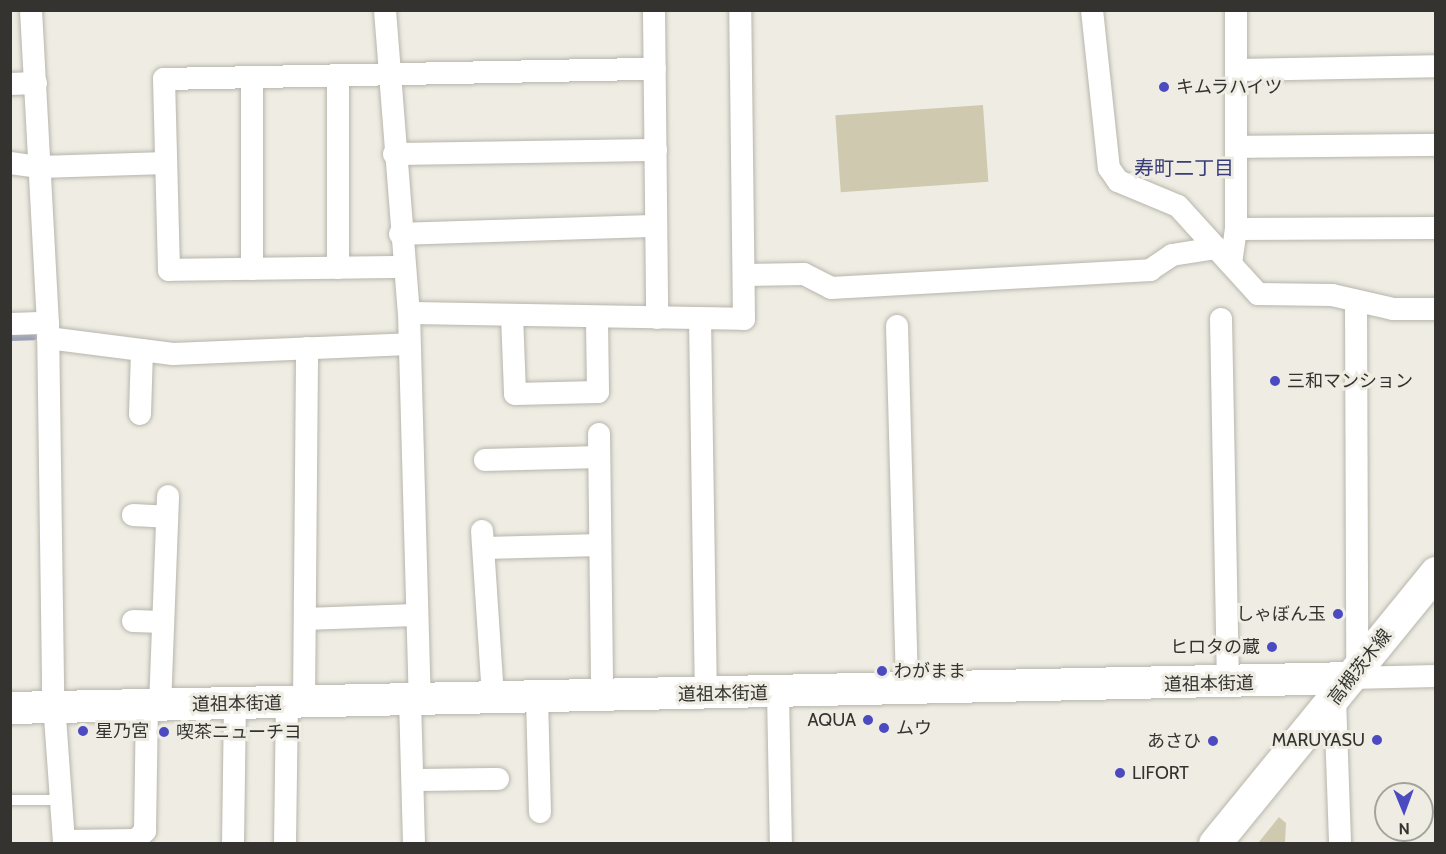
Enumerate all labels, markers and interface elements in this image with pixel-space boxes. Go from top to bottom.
place label: キムラハイツ [1176,76,1284,98]
marker: キムラハイツ [1157,80,1171,94]
district label: 寿町二丁目 [1134,156,1234,180]
place label: 三和マンション [1287,370,1413,392]
marker: 三和マンション [1268,374,1282,388]
place label: しゃぼん玉 [1236,603,1326,625]
marker: しゃぼん玉 [1331,607,1345,621]
street label: 高槻茨木線 [1324,625,1396,709]
place label: ヒロタの蔵 [1170,636,1260,658]
marker: ヒロタの蔵 [1265,640,1279,654]
place label: わがまま [894,660,966,682]
marker: わがまま [875,664,889,678]
street label: 道祖本街道 [1164,672,1254,696]
street label: 道祖本街道 [678,682,768,706]
street label: 道祖本街道 [192,692,282,716]
place label: AQUA [807,709,856,731]
marker: AQUA [861,713,875,727]
place label: ムウ [896,717,932,739]
place label: 星乃宮 [95,720,149,742]
place label: 喫茶ニューチヨ [176,721,302,743]
marker: ムウ [877,721,891,735]
marker: 星乃宮 [76,724,90,738]
marker: 喫茶ニューチヨ [157,725,171,739]
place label: MARUYASU [1272,729,1365,751]
place label: あさひ [1147,730,1201,752]
marker: MARUYASU [1370,733,1384,747]
marker: あさひ [1206,734,1220,748]
place label: LIFORT [1132,762,1189,784]
marker: LIFORT [1113,766,1127,780]
north arrow [1374,782,1434,842]
text: N [1398,819,1410,838]

